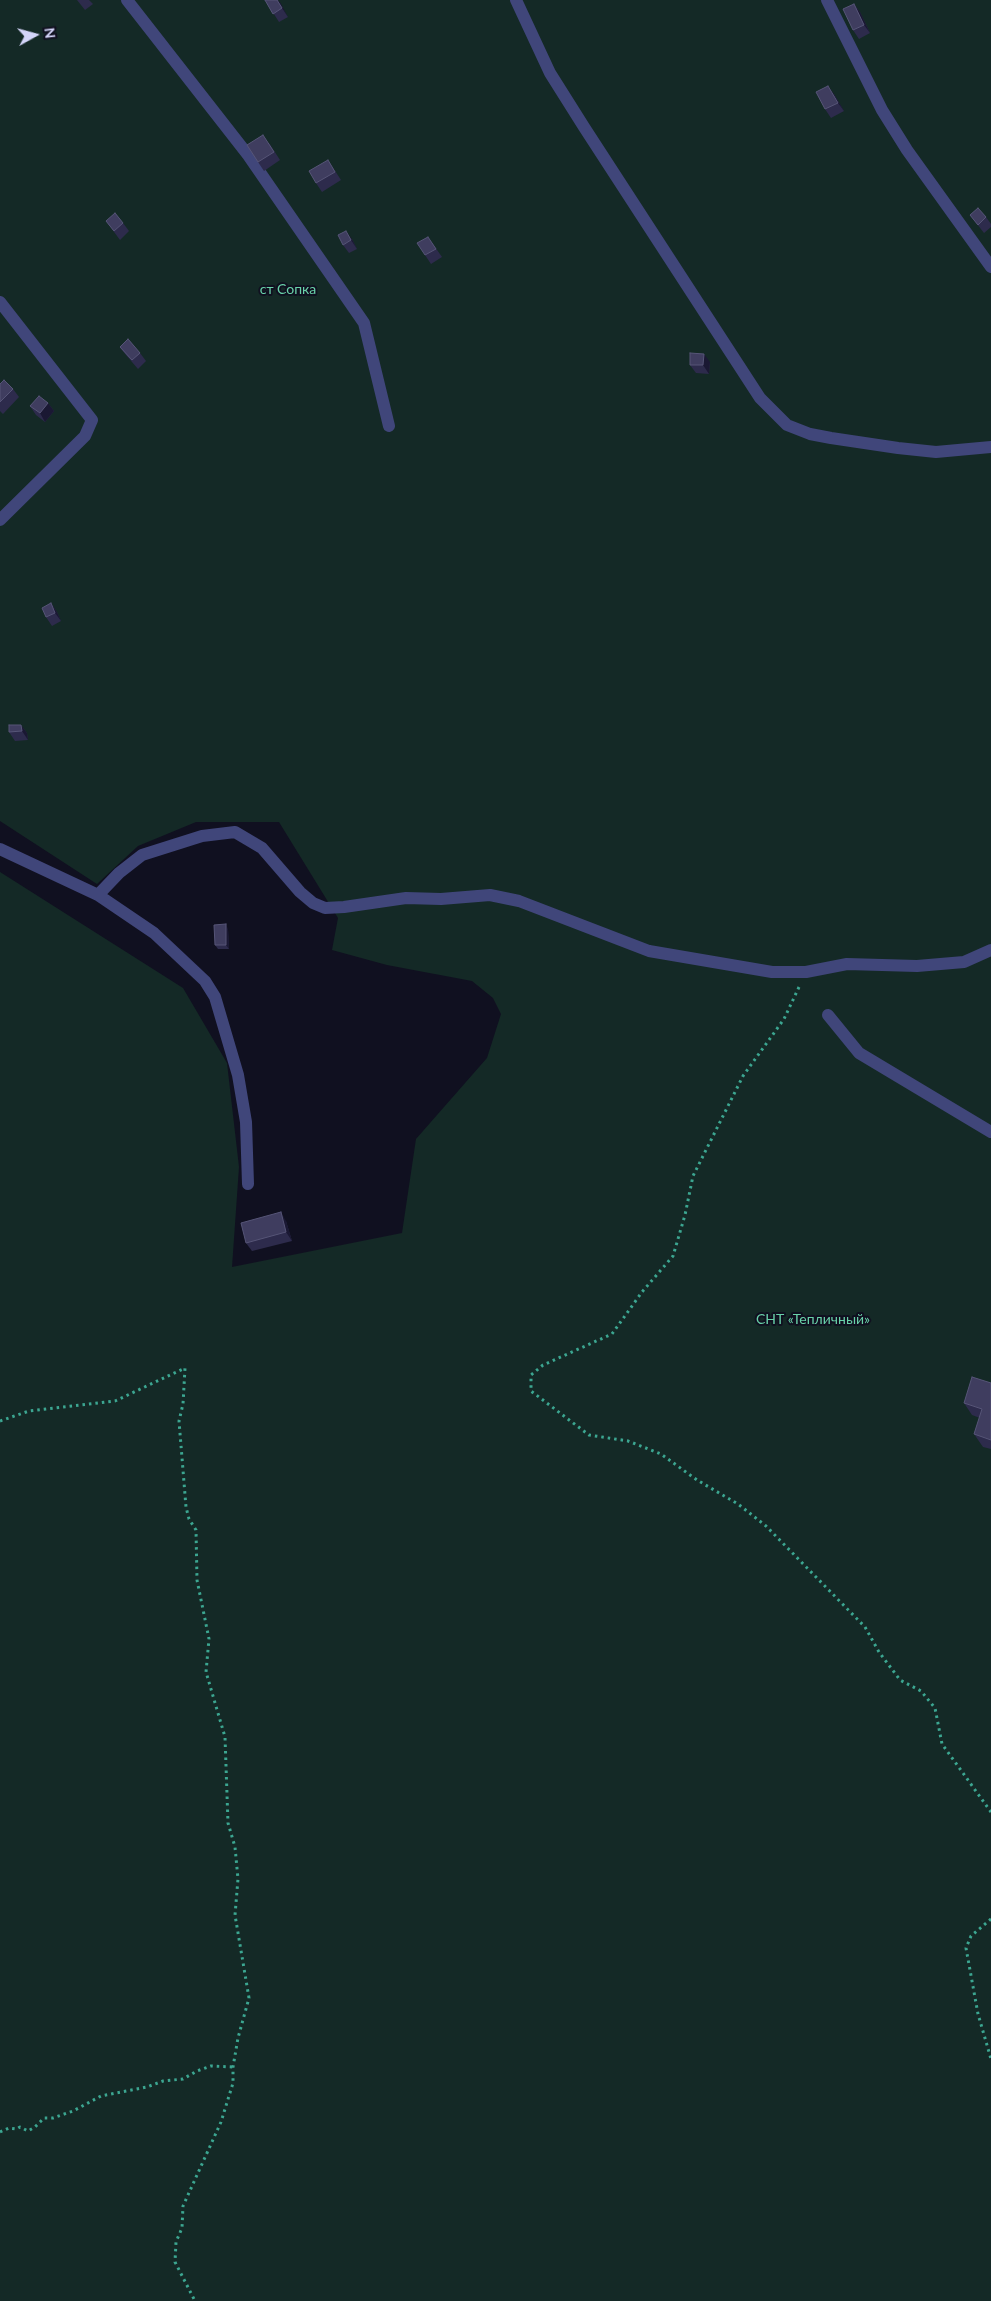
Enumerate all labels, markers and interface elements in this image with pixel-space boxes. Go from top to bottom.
north arrow [10,10,60,60]
text: N [41,27,59,39]
park label: ст Сопка [260,281,316,297]
park label: СНТ «Тепличный» [756,1311,870,1327]

